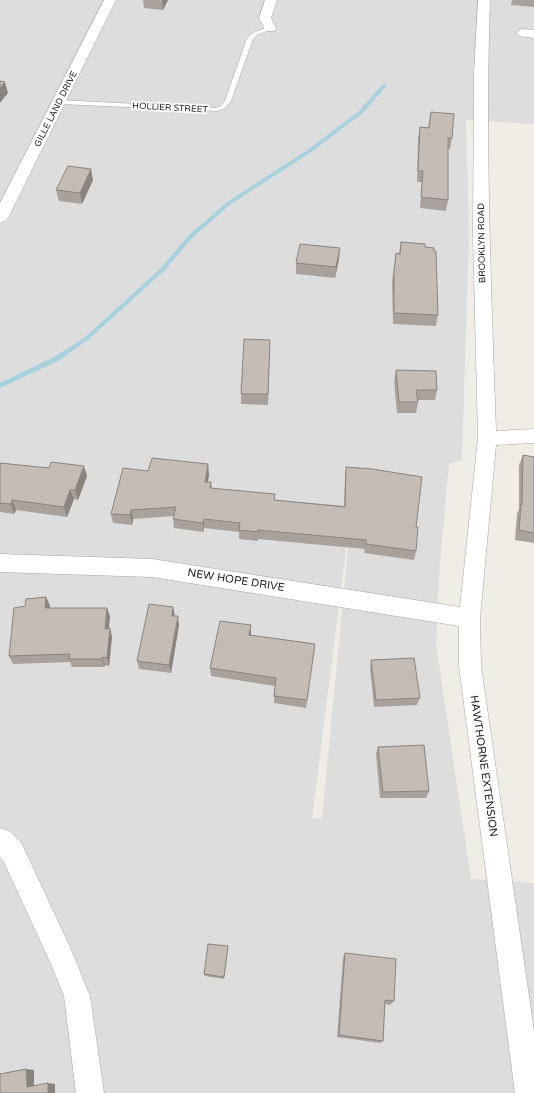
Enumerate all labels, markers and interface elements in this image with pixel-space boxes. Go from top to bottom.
street label: GILLE LAND DRIVE [32,69,80,149]
street label: HOLLIER STREET [132,101,209,115]
street label: BROOKLYN ROAD [476,203,488,283]
street label: NEW HOPE DRIVE [186,566,286,594]
street label: HAWTHORNE EXTENSION [468,694,500,838]

